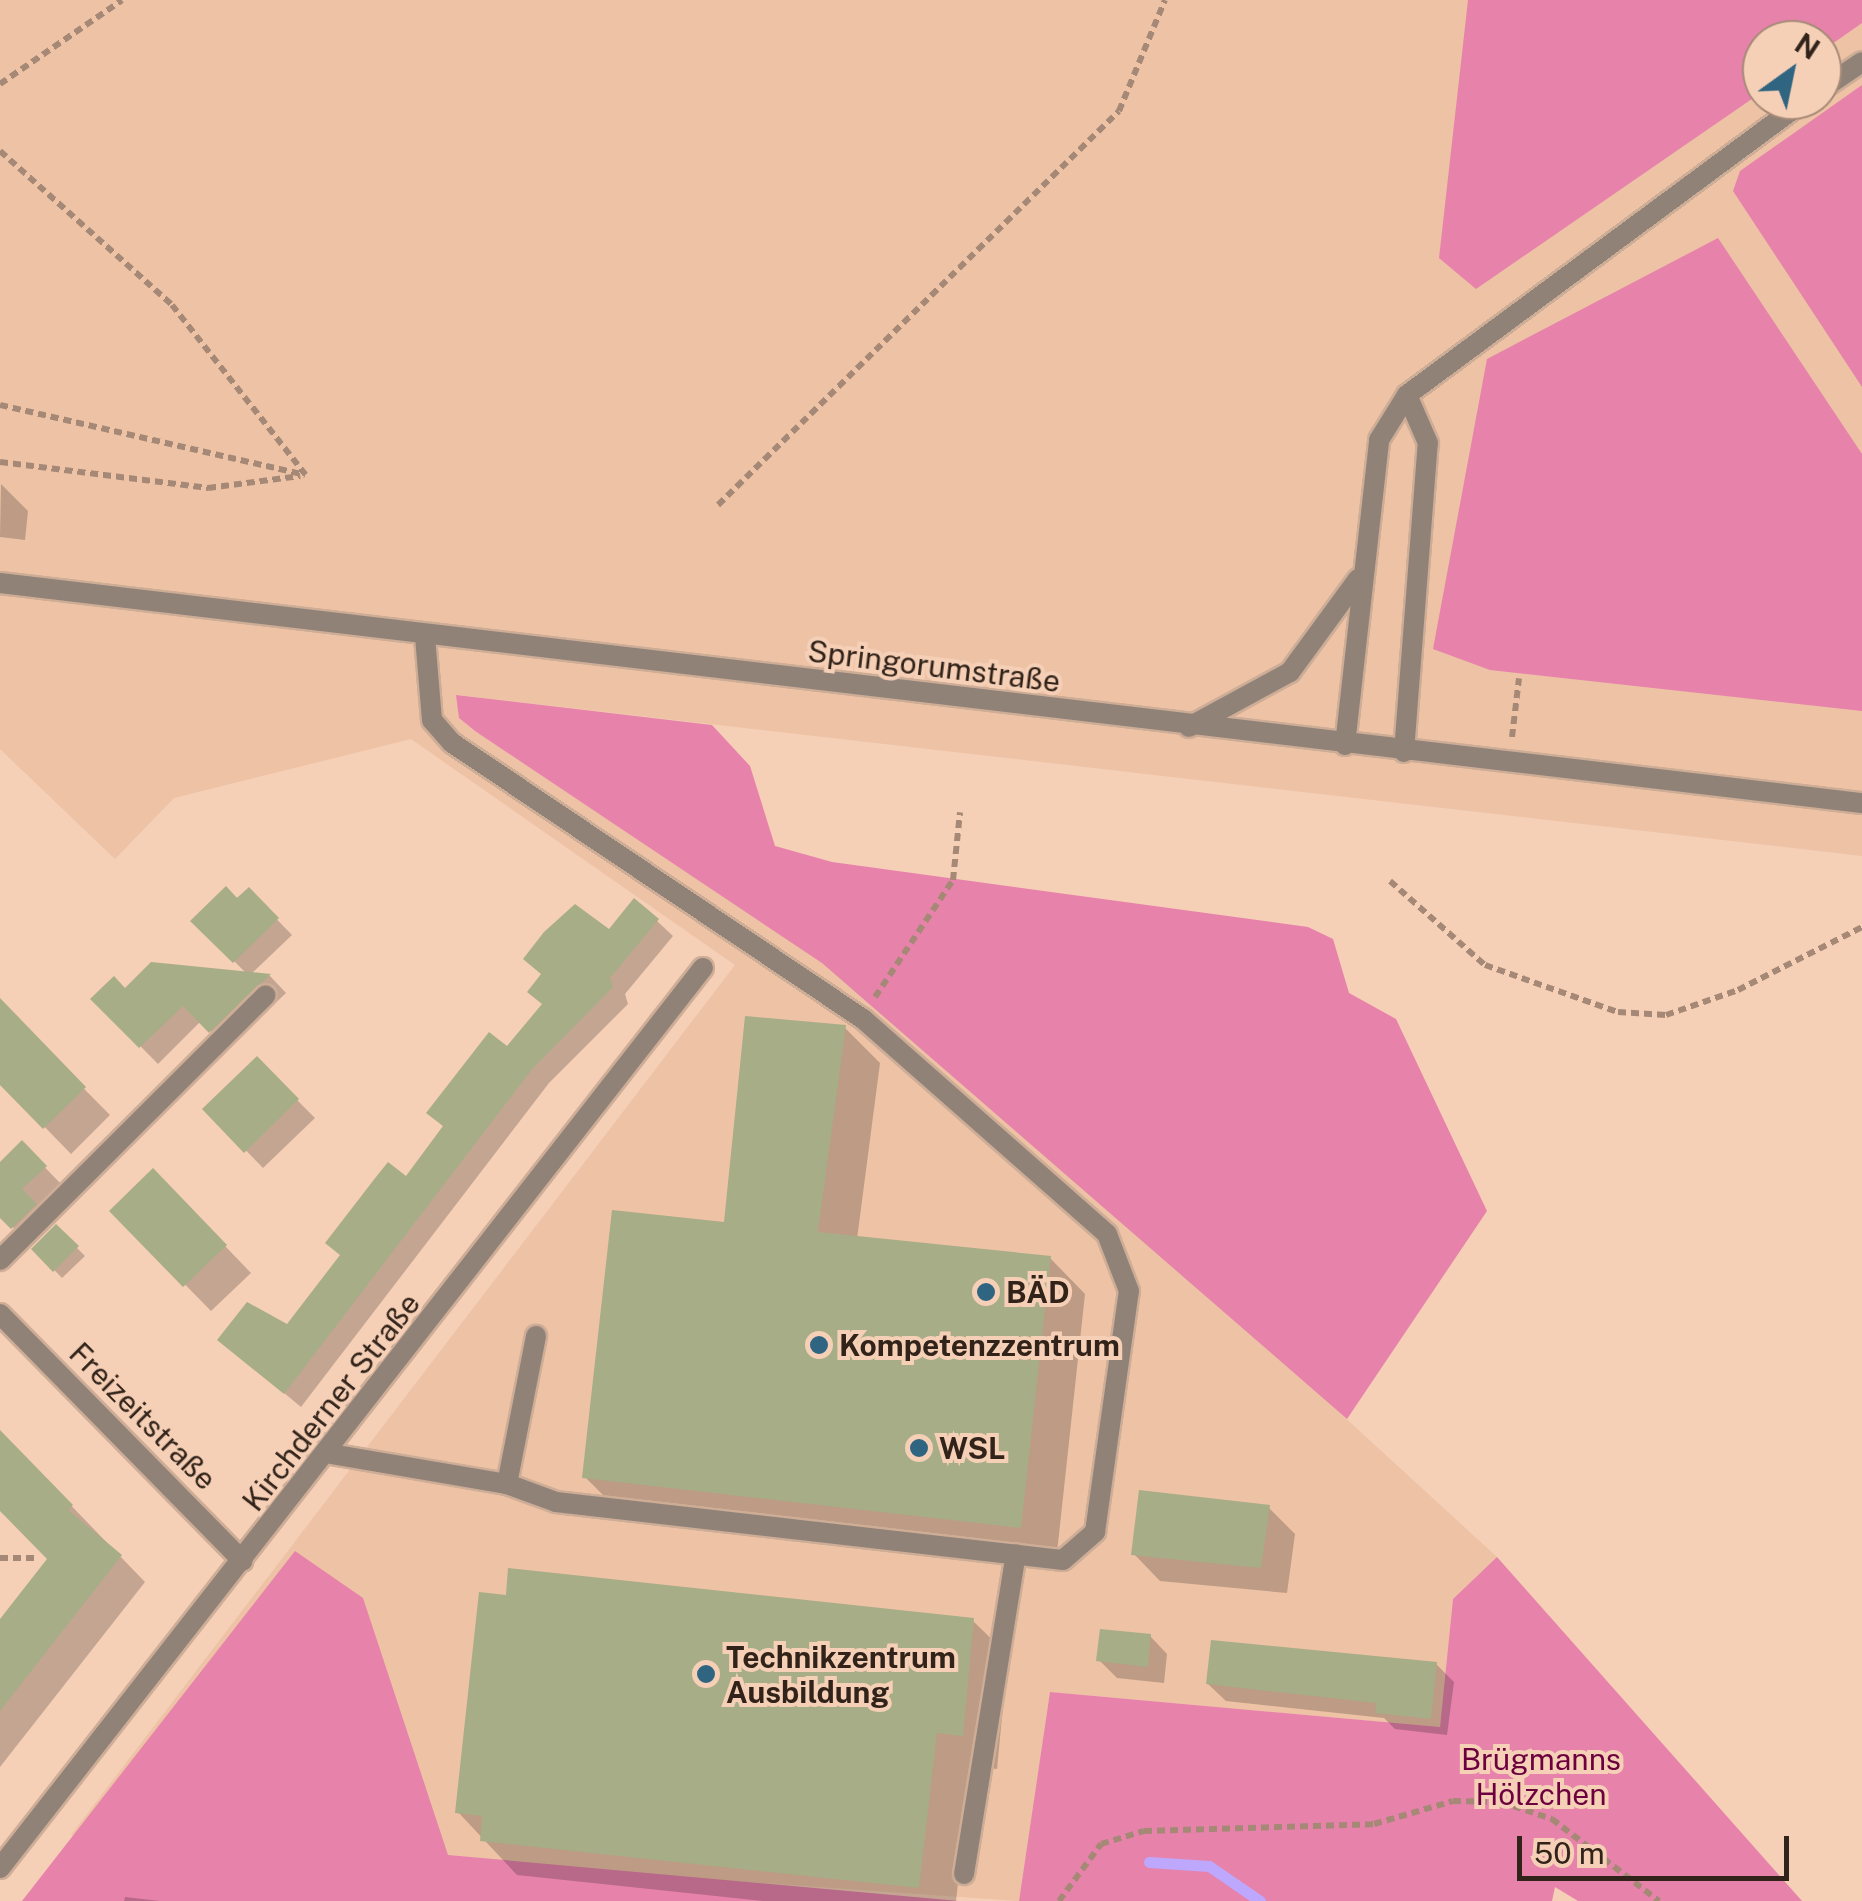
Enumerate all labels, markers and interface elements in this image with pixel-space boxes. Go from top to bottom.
north arrow [1742,20,1842,120]
text: N [1789,26,1826,66]
street label: Springorumstraße [806,633,1062,699]
place label: BÄD [1006,1274,1070,1310]
marker: BÄD [975,1281,997,1303]
street label: Kirchderner Straße [235,1286,427,1518]
place label: Kompetenzzentrum [839,1327,1120,1363]
marker: Kompetenzzentrum [808,1334,830,1356]
street label: Freizeitstraße [62,1335,224,1497]
place label: WSL [939,1430,1005,1466]
marker: WSL [908,1437,930,1459]
place label: Technikzentrum Ausbildung [726,1639,956,1710]
marker: Technikzentrum Ausbildung [695,1663,717,1685]
park label: Brügmanns Hölzchen [1461,1741,1621,1812]
scale bar [1522,1816,1794,1878]
text: 50 m [1534,1835,1605,1871]

